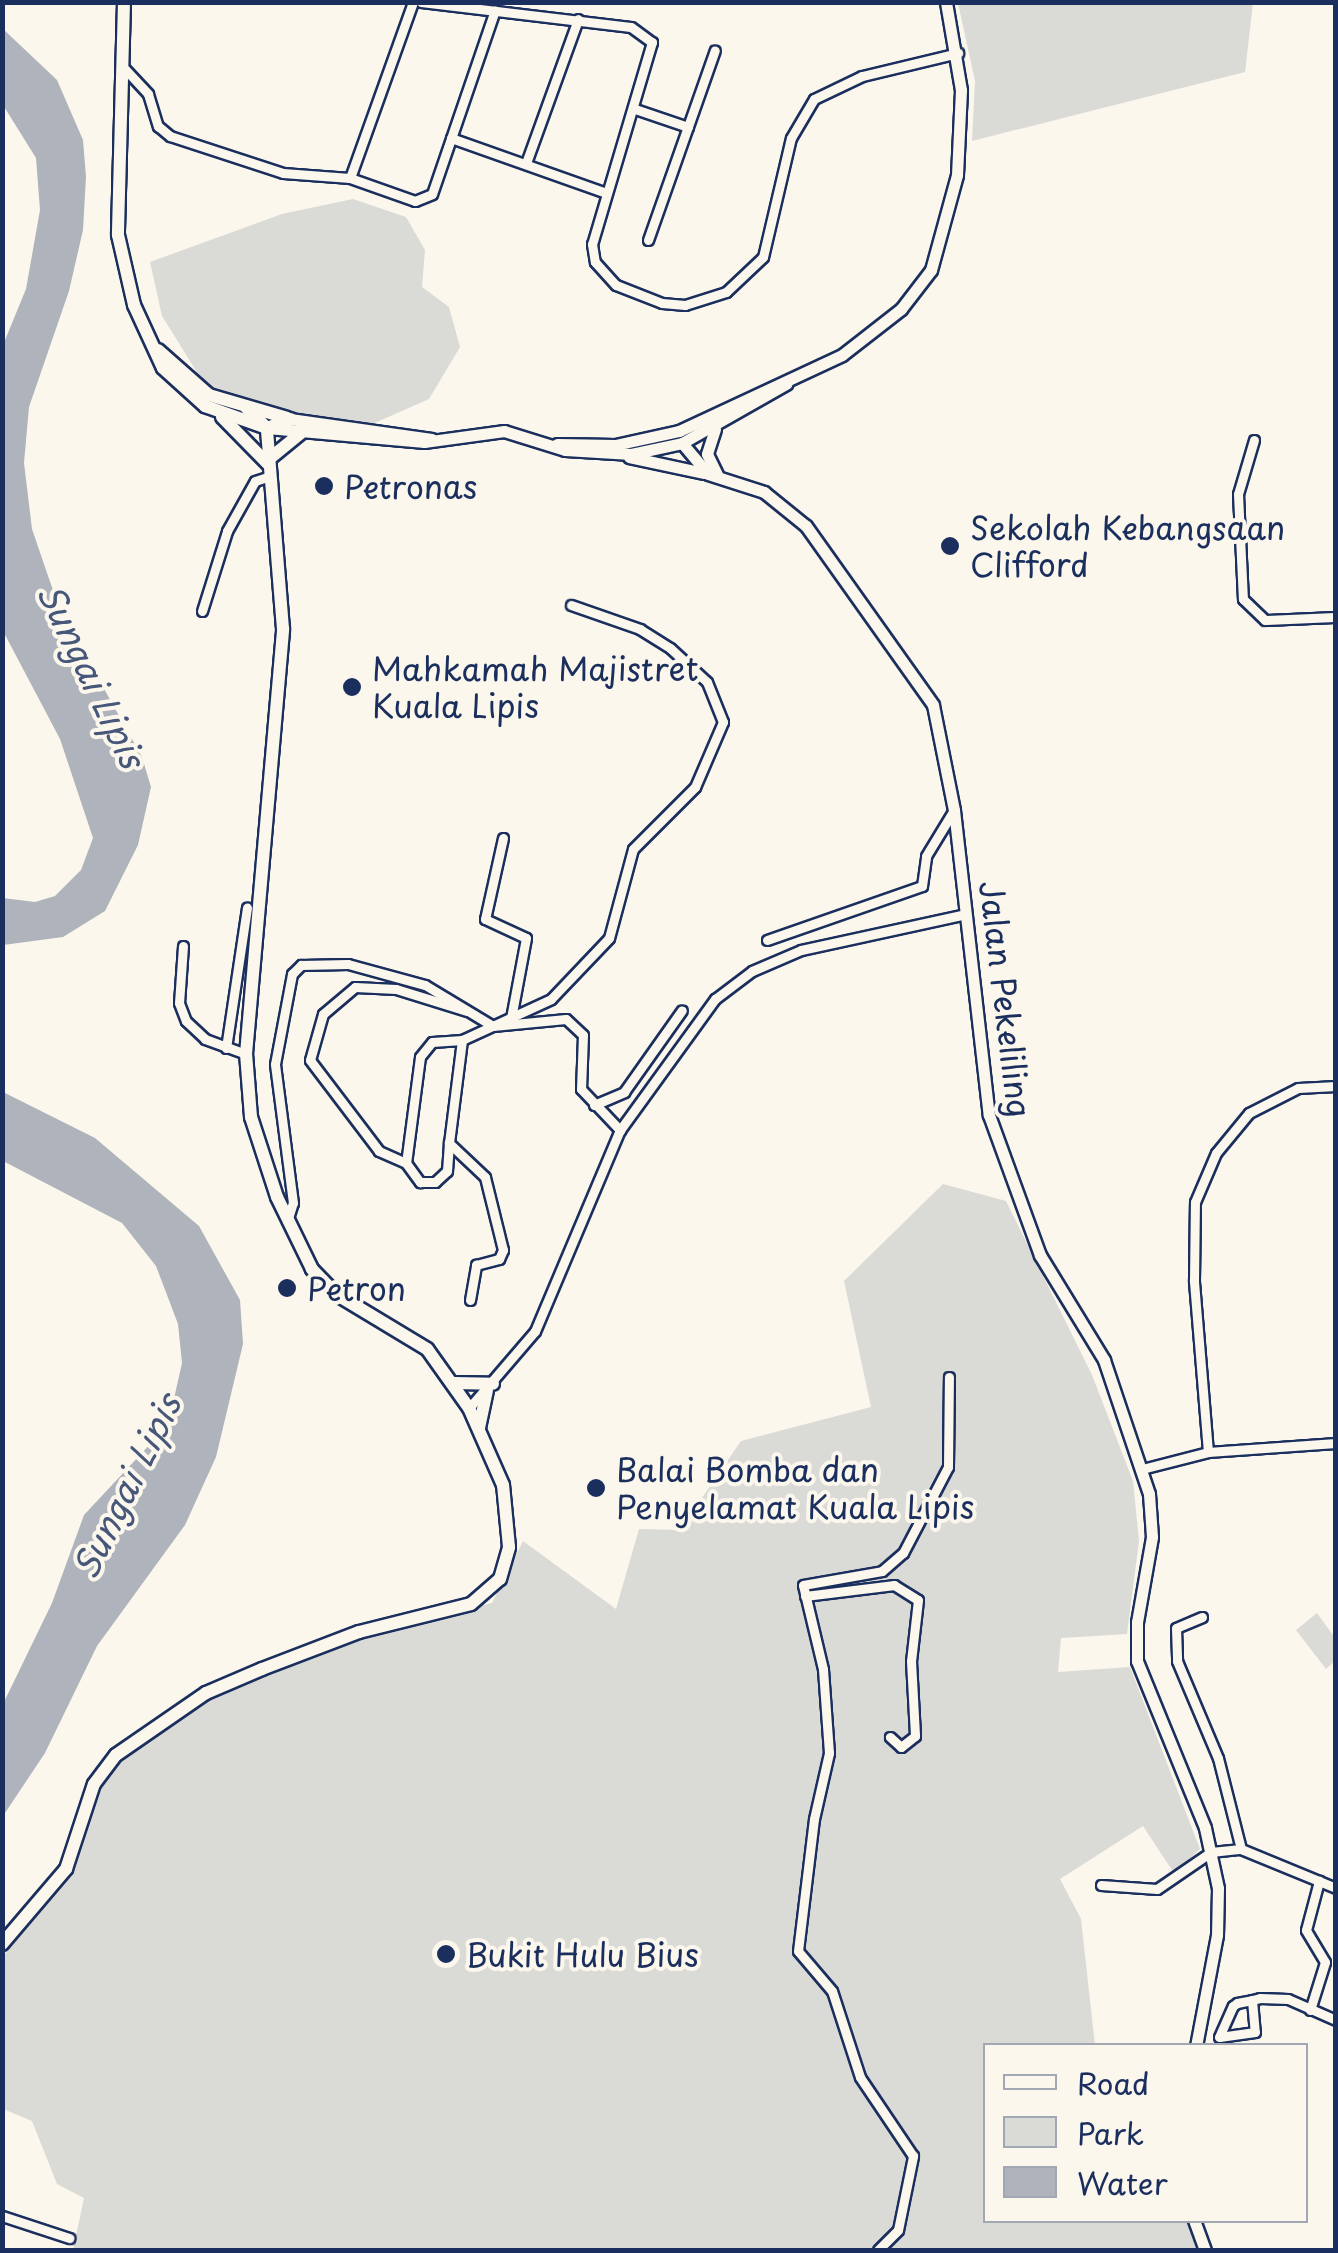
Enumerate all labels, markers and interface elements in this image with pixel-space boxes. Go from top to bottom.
place label: Petronas [344,467,477,505]
marker: Petronas [313,475,335,497]
place label: Sekolah Kebangsaan Clifford [970,509,1285,584]
marker: Sekolah Kebangsaan Clifford [939,535,961,557]
water label: Sungai Lipis [29,576,155,774]
place label: Mahkamah Majistret Kuala Lipis [372,650,700,725]
marker: Mahkamah Majistret Kuala Lipis [341,676,363,698]
street label: Jalan Pekeliling [972,877,1040,1121]
place label: Petron [307,1269,406,1307]
marker: Petron [276,1277,298,1299]
water label: Sungai Lipis [63,1387,189,1585]
place label: Balai Bomba dan Penyelamat Kuala Lipis [616,1451,977,1526]
marker: Balai Bomba dan Penyelamat Kuala Lipis [585,1477,607,1499]
place label: Bukit Hulu Bius [466,1935,704,1973]
marker: Bukit Hulu Bius [435,1943,457,1965]
legend [983,2043,1308,2223]
text: Road [1077,2060,1150,2105]
text: Park [1077,2110,1144,2155]
text: Water [1077,2160,1168,2205]

